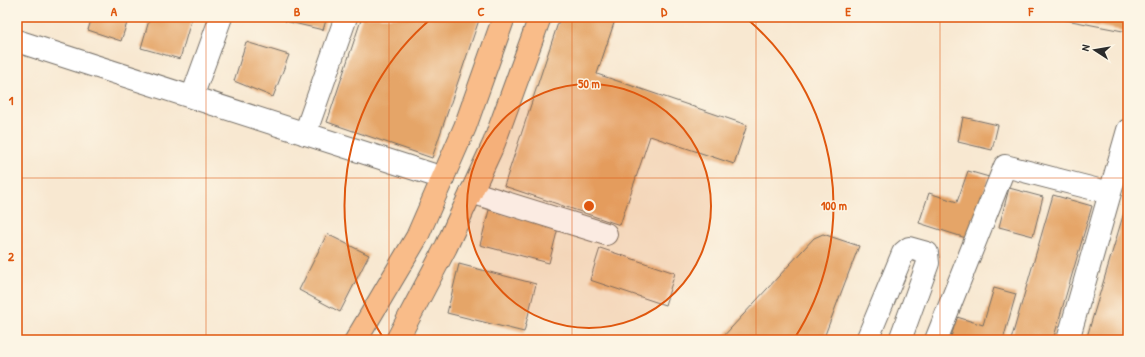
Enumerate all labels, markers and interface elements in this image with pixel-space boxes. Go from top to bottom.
text: A [111,2,118,20]
text: B [294,2,301,20]
text: C [477,2,485,20]
text: D [661,2,668,20]
text: E [845,2,851,20]
text: F [1028,2,1035,20]
north arrow [1075,30,1115,70]
text: N [1078,43,1093,52]
text: 50 m [578,75,600,92]
text: 1 [9,91,14,109]
text: 100 m [821,197,847,214]
centre of rings [582,199,596,213]
text: 2 [8,247,15,265]

